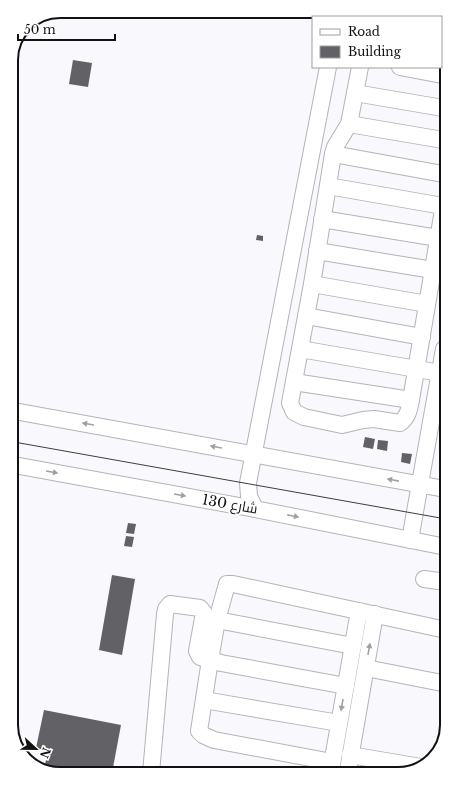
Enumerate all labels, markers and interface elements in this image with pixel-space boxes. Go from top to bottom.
scale bar [18,16,115,42]
legend [312,16,442,68]
text: 50 m [24,22,56,37]
text: Road [348,24,380,39]
text: Building [348,44,402,59]
one-way arrow [82,421,94,427]
one-way arrow [210,444,222,450]
one-way arrow [46,469,58,475]
one-way arrow [387,476,399,482]
street label: شارع 130 [201,490,259,518]
one-way arrow [174,492,186,498]
one-way arrow [287,514,299,520]
one-way arrow [366,643,372,655]
one-way arrow [339,699,345,711]
north arrow [16,729,56,769]
text: N [37,745,54,761]

